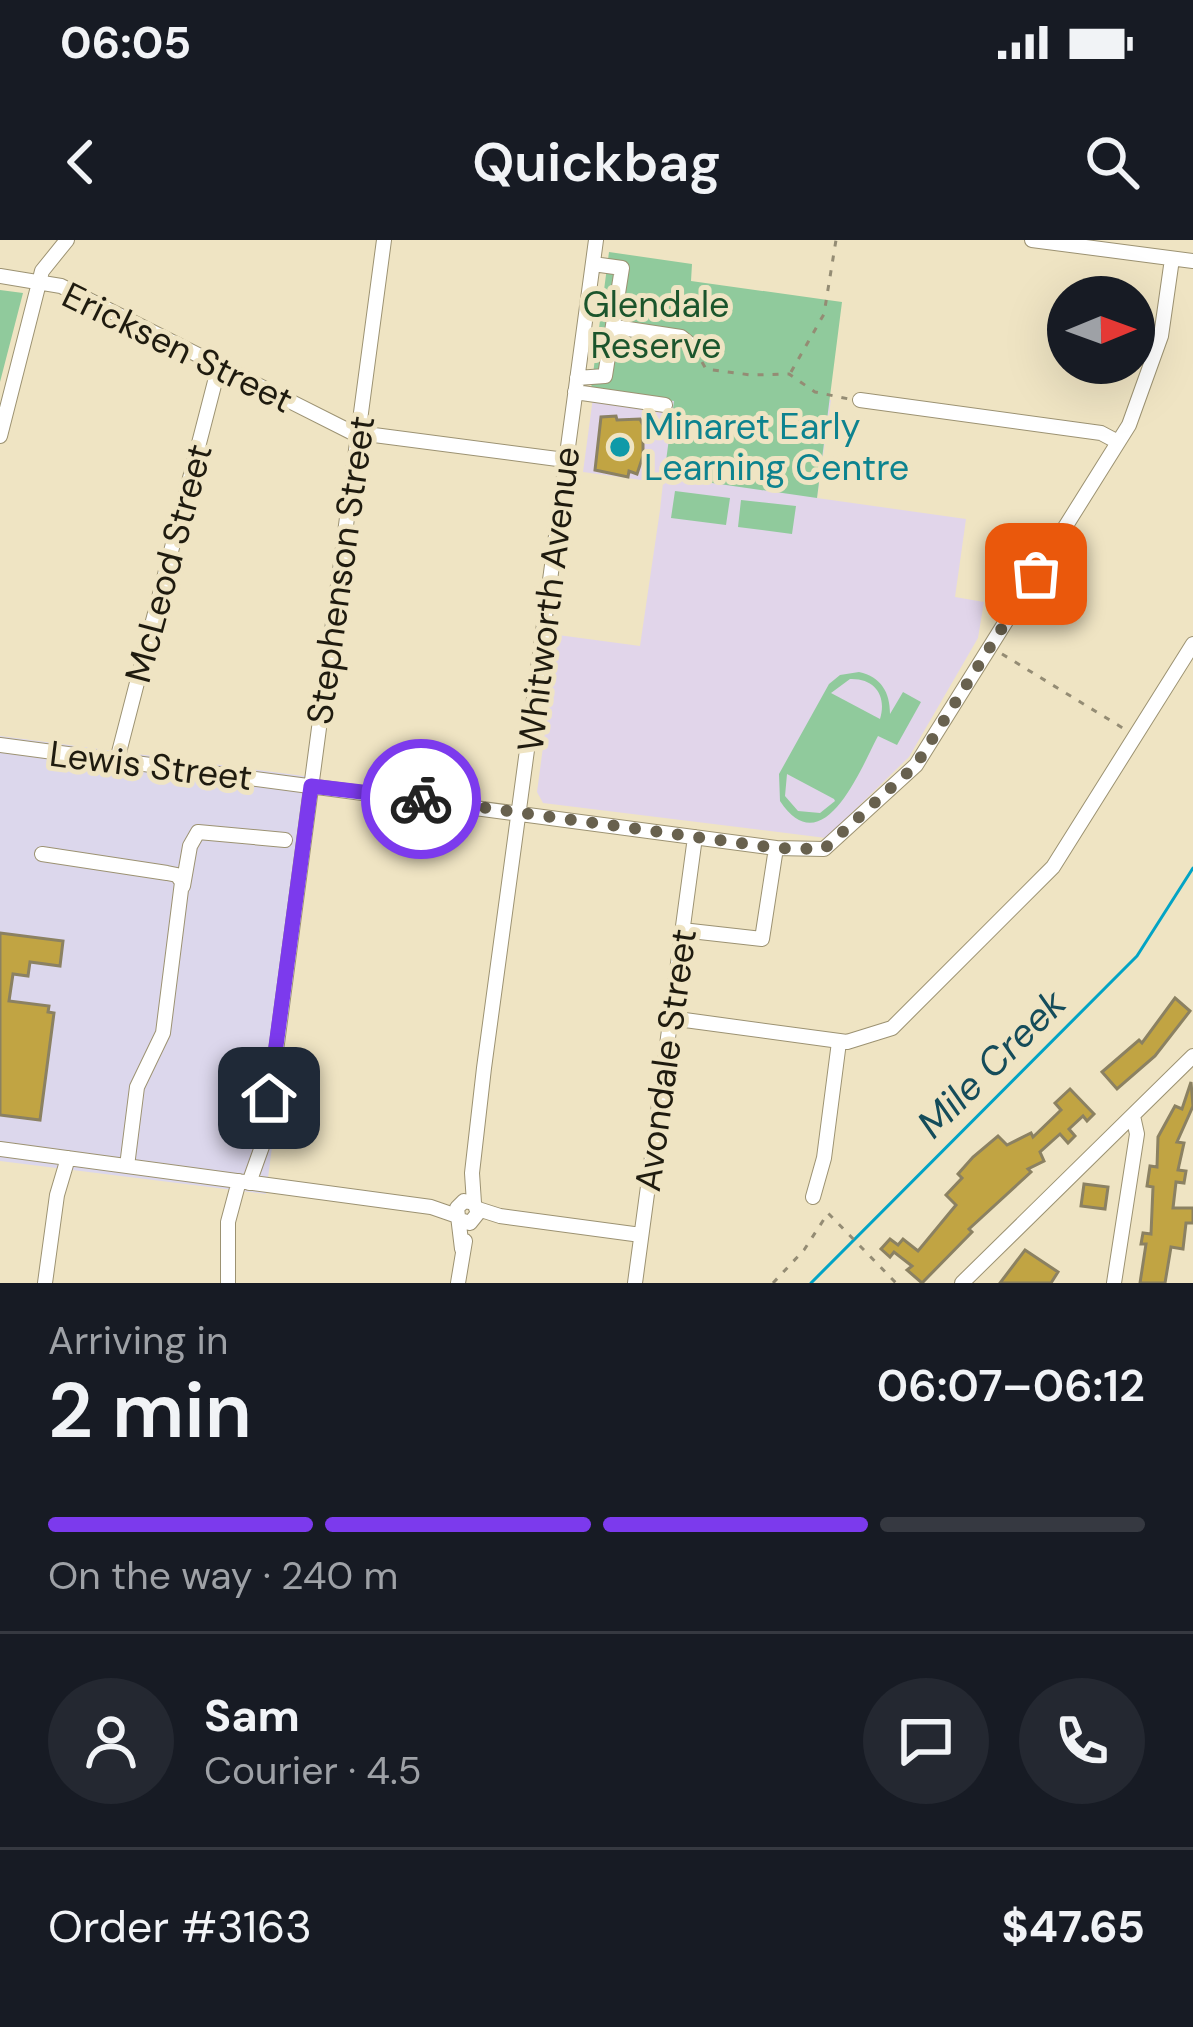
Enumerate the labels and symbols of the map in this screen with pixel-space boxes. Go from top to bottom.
street label: Ericksen Street [55,271,301,424]
north arrow [1047,276,1155,384]
park label: Glendale Reserve [582,281,730,369]
place label: Minaret Early Learning Centre [644,403,909,491]
street label: Stephenson Street [296,413,385,727]
marker: Minaret Early Learning Centre [607,434,633,460]
street label: McLeod Street [114,439,223,688]
street label: Whitworth Avenue [506,444,590,754]
pin [985,523,1087,625]
street label: Lewis Street [47,730,255,801]
courier [361,739,481,859]
street label: Avondale Street [624,926,707,1194]
water label: Mile Creek [906,978,1077,1149]
pin [218,1047,320,1149]

